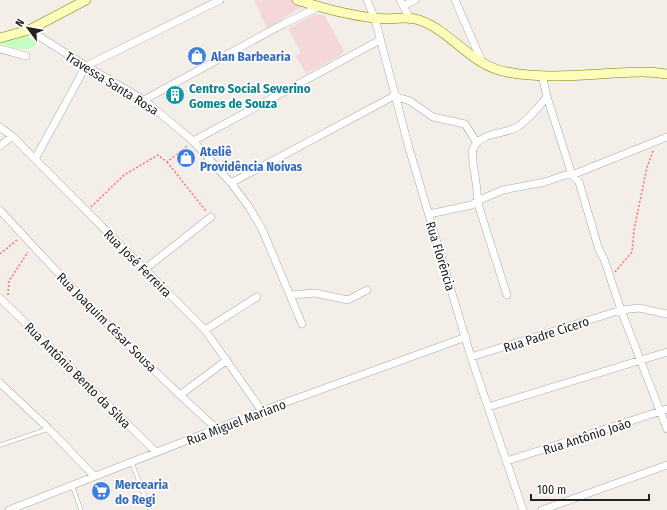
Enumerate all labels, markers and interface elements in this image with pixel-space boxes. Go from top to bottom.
north arrow [8,8,48,48]
text: N [13,17,27,29]
shop icon: Alan Barbearia [186,45,208,67]
street label: Travessa Santa Rosa [62,49,161,118]
place label: Alan Barbearia [210,49,291,64]
place label: Centro Social Severino Gomes de Souza [189,81,311,111]
building icon: Centro Social Severino Gomes de Souza [164,84,186,106]
place label: Ateliê Providência Noivas [199,144,303,174]
shop icon: Ateliê Providência Noivas [175,147,197,169]
street label: Rua Florência [423,220,458,293]
street label: Rua José Ferreira [101,226,175,300]
street label: Rua Joaquim César Sousa [54,270,159,375]
street label: Rua Padre Cícero [501,314,591,355]
street label: Rua Antônio Bento da Silva [22,319,134,431]
street label: Rua Miguel Mariano [184,397,288,448]
street label: Rua Antônio João [541,415,633,458]
scale bar [531,476,649,502]
place label: Mercearia do Regi [115,477,169,507]
supermarket icon: Mercearia do Regi [90,480,112,502]
text: 100 m [537,483,566,497]

